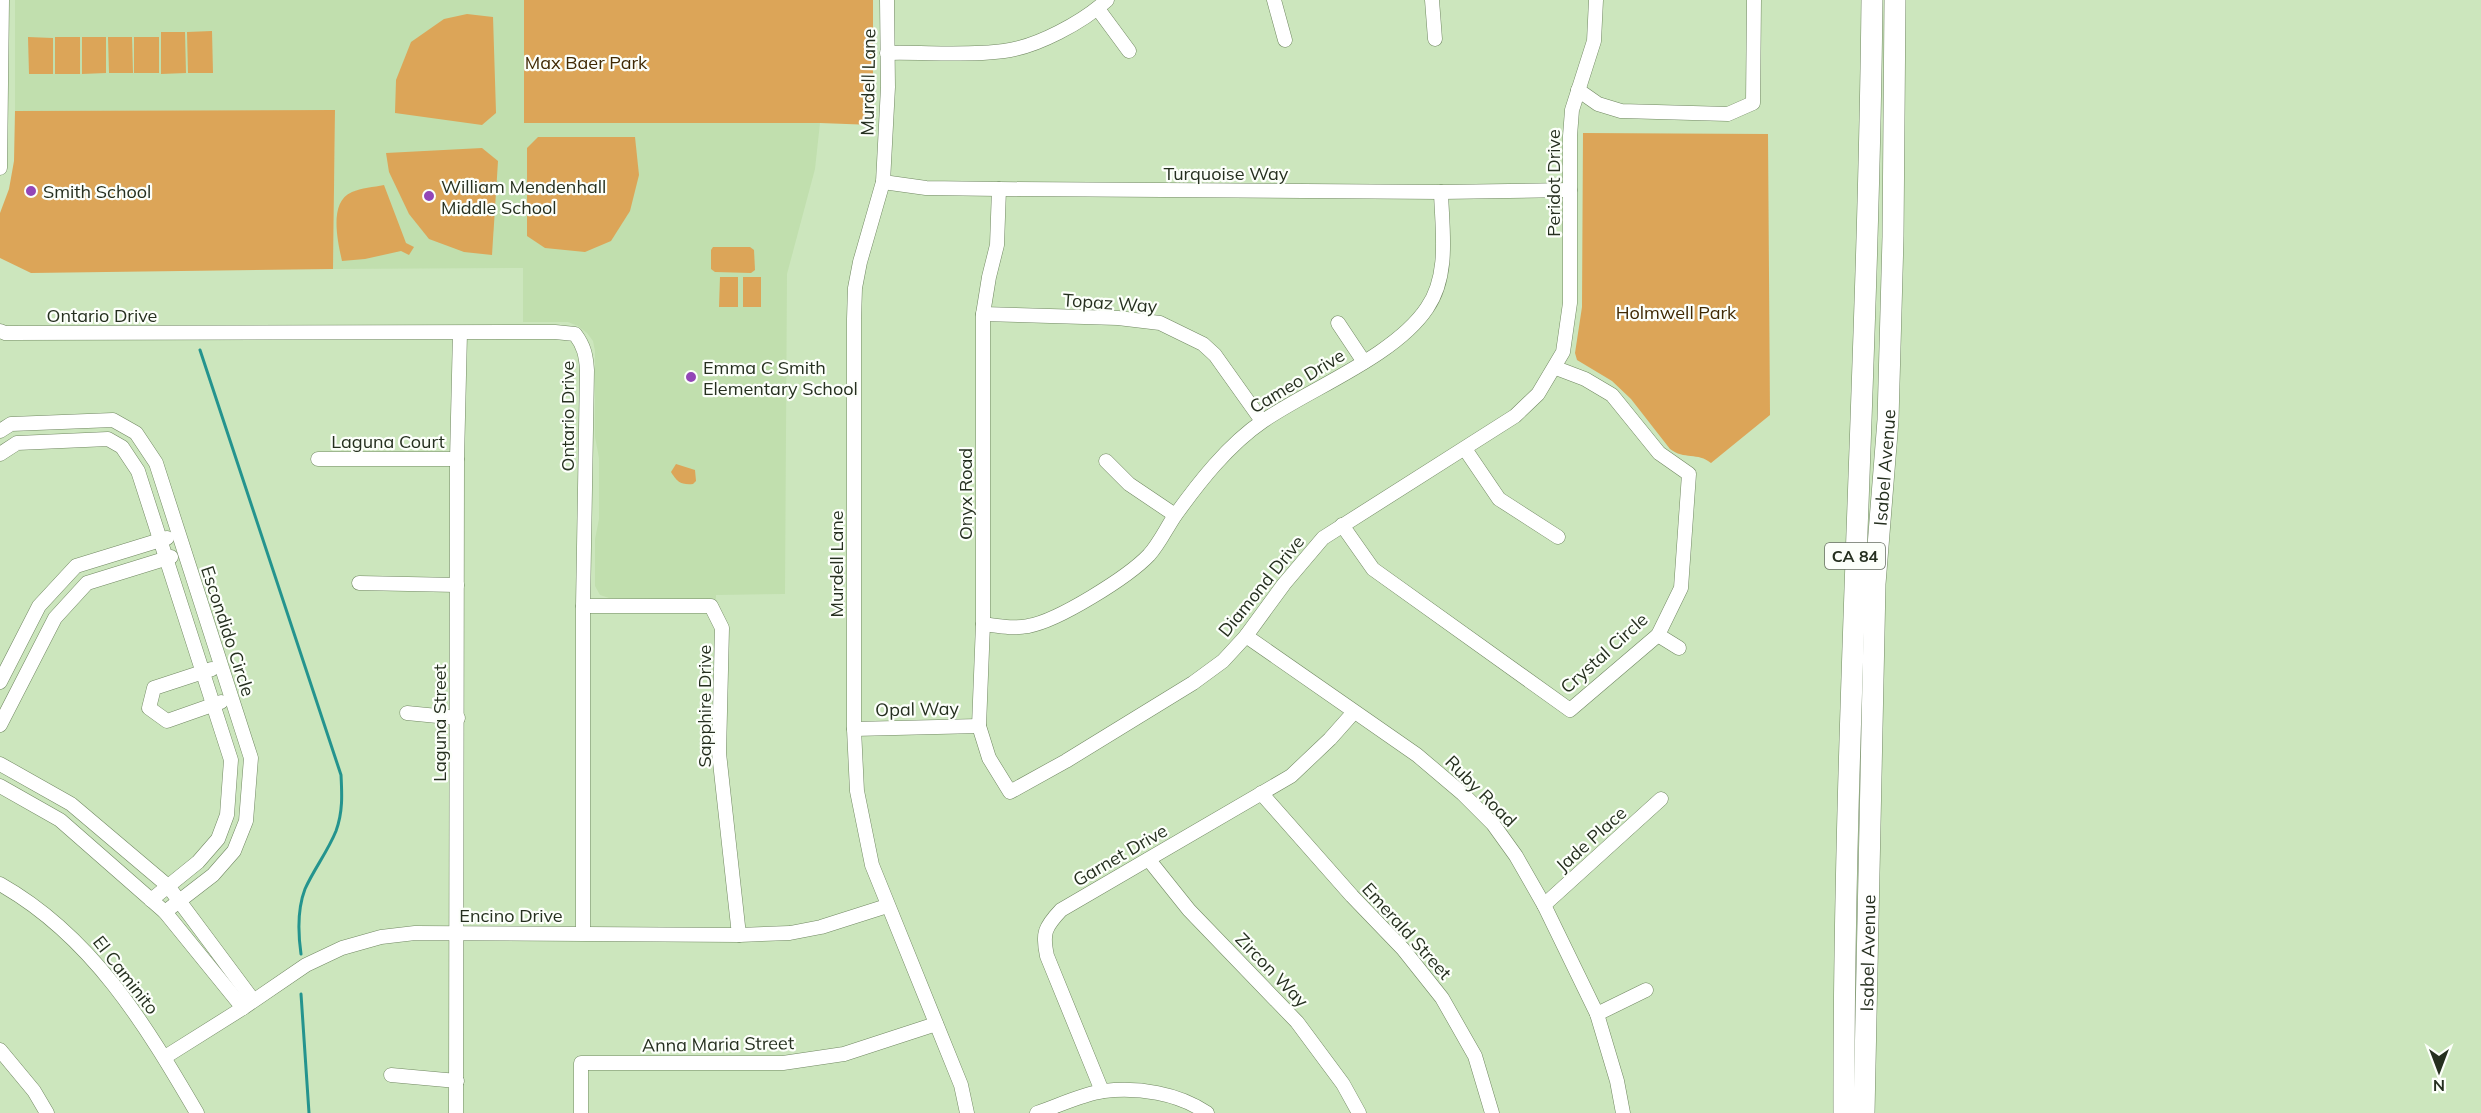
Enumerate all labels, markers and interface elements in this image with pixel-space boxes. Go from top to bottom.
street label: Murdell Lane [856,28,880,136]
park label: Max Baer Park [525,51,648,74]
street label: Peridot Drive [1542,129,1565,237]
street label: Turquoise Way [1164,162,1289,185]
place label: William Mendenhall Middle School [441,175,606,219]
place label: Smith School [43,180,151,203]
marker: Smith School [24,184,38,198]
marker: William Mendenhall Middle School [422,189,436,203]
street label: Topaz Way [1062,288,1158,318]
park label: Holmwell Park [1616,301,1737,324]
street label: Ontario Drive [47,304,157,327]
street label: Cameo Drive [1245,344,1349,418]
place label: Emma C Smith Elementary School [703,356,858,400]
street label: Ontario Drive [556,361,579,471]
marker: Emma C Smith Elementary School [684,370,698,384]
street label: Isabel Avenue [1868,409,1900,527]
street label: Laguna Court [331,430,445,453]
street label: Onyx Road [954,448,977,540]
street label: Murdell Lane [825,510,848,618]
street label: Diamond Drive [1213,531,1309,641]
road number: CA 84 [1825,543,1885,569]
street label: Escondido Circle [196,563,260,699]
street label: Crystal Circle [1556,608,1652,698]
street label: Sapphire Drive [693,645,716,767]
street label: Laguna Street [428,664,451,782]
street label: Opal Way [875,697,959,721]
street label: Ruby Road [1440,750,1522,832]
street label: Jade Place [1551,801,1631,877]
street label: Garnet Drive [1069,819,1171,891]
street label: Emerald Street [1357,878,1457,984]
street label: Isabel Avenue [1855,894,1880,1012]
street label: Encino Drive [459,904,563,927]
street label: Zircon Way [1231,928,1314,1012]
street label: El Caminito [88,931,164,1019]
street label: Anna Maria Street [642,1031,794,1057]
north arrow [2409,1041,2469,1101]
text: N [2433,1076,2445,1096]

